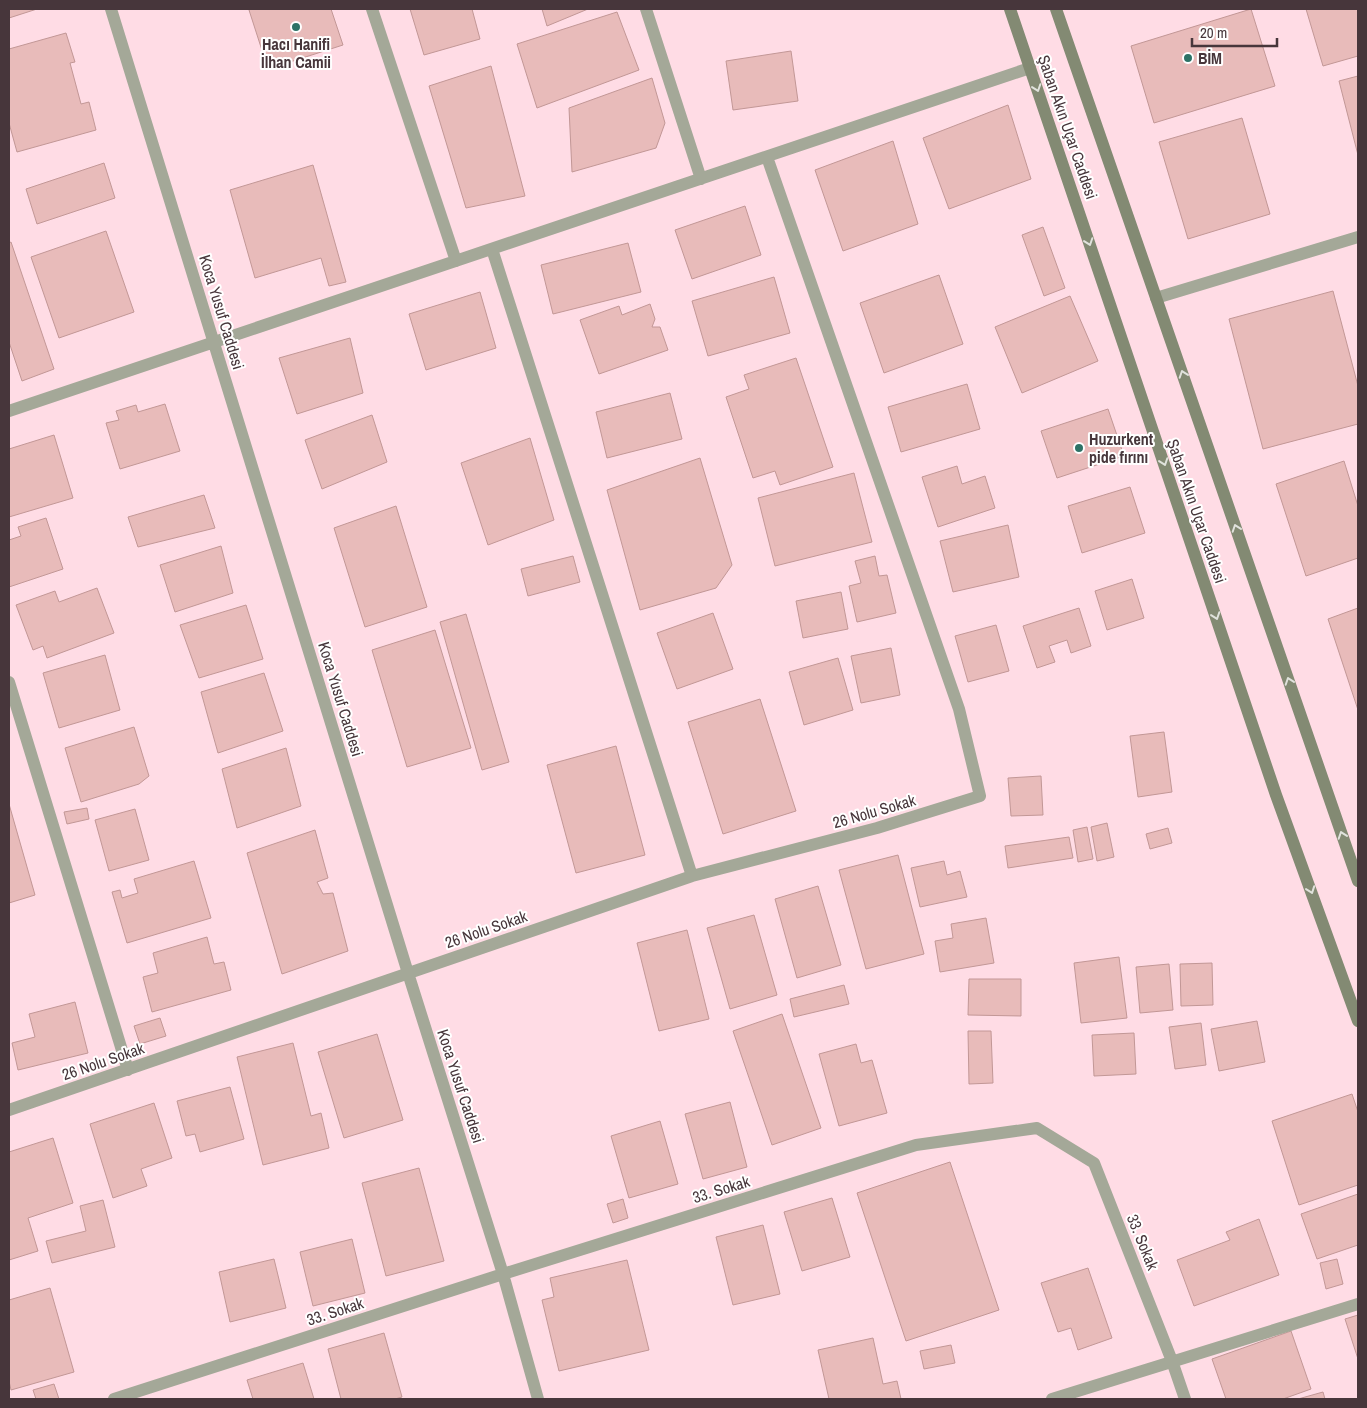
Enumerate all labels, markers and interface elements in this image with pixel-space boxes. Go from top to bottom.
scale bar [1192,15,1277,47]
marker: Hacı Hanifi İlhan Camii [290,21,302,33]
text: 20 m [1200,22,1227,43]
place label: Hacı Hanifi İlhan Camii [261,33,331,73]
place label: BİM [1198,47,1222,69]
street label: Şaban Akın Uçar Caddesi [1033,52,1103,202]
marker: BİM [1182,52,1194,64]
one-way arrow [1031,83,1041,92]
one-way arrow [1083,237,1093,246]
street label: Koca Yusuf Caddesi [194,252,250,372]
one-way arrow [1179,371,1189,379]
place label: Huzurkent pide fırını [1089,428,1154,468]
street label: Şaban Akın Uçar Caddesi [1162,436,1232,586]
marker: Huzurkent pide fırını [1073,442,1085,454]
one-way arrow [1158,457,1168,466]
one-way arrow [1232,524,1242,533]
one-way arrow [1210,611,1220,620]
street label: Koca Yusuf Caddesi [313,639,369,759]
one-way arrow [1285,678,1295,686]
street label: 26 Nolu Sokak [830,789,918,833]
one-way arrow [1338,831,1348,840]
one-way arrow [1305,885,1315,894]
street label: 26 Nolu Sokak [442,905,530,953]
street label: Koca Yusuf Caddesi [432,1026,490,1146]
street label: 26 Nolu Sokak [59,1037,147,1085]
street label: 33. Sokak [690,1170,753,1208]
street label: 33. Sokak [1122,1211,1164,1274]
street label: 33. Sokak [304,1291,367,1330]

